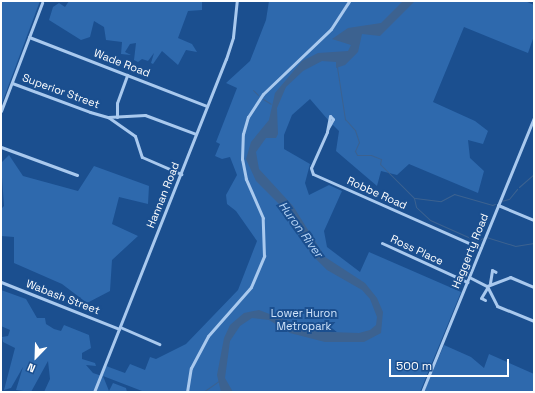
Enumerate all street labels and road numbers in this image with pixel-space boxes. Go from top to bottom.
street label: Wade Road [92,46,152,80]
street label: Superior Street [21,71,101,111]
street label: Hannan Road [144,160,182,230]
street label: Robbe Road [345,174,409,212]
street label: Haggerty Road [449,212,491,290]
street label: Ross Place [389,232,445,268]
street label: Wabash Street [24,277,102,317]

